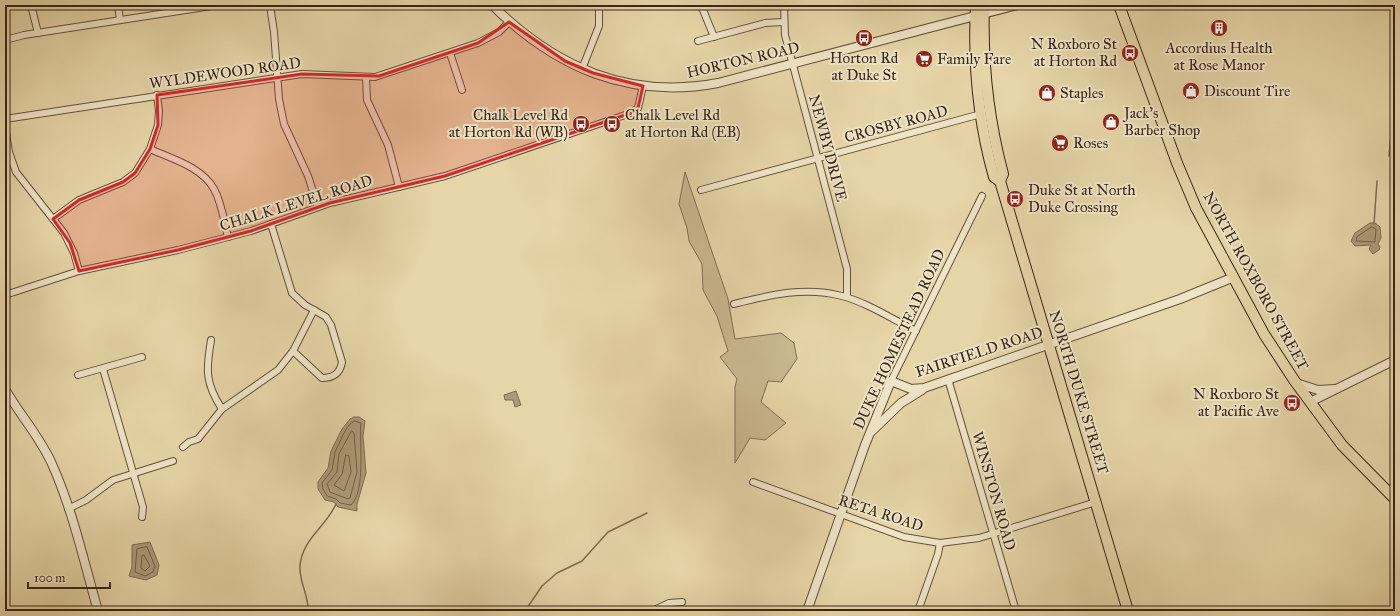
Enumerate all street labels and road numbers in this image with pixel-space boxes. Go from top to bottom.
street label: HORTON ROAD [685,38,801,82]
street label: WYLDEWOOD ROAD [148,53,302,93]
street label: NEWBY DRIVE [805,93,851,204]
street label: CROSBY ROAD [842,101,950,146]
street label: CHALK LEVEL ROAD [217,171,375,235]
street label: NORTH ROXBORO STREET [1199,189,1313,373]
street label: DUKE HOMESTEAD ROAD [849,246,949,432]
street label: NORTH DUKE STREET [1046,308,1112,476]
street label: FAIRFIELD ROAD [913,323,1045,381]
street label: WINSTON ROAD [968,429,1020,553]
street label: RETA ROAD [836,491,926,535]

